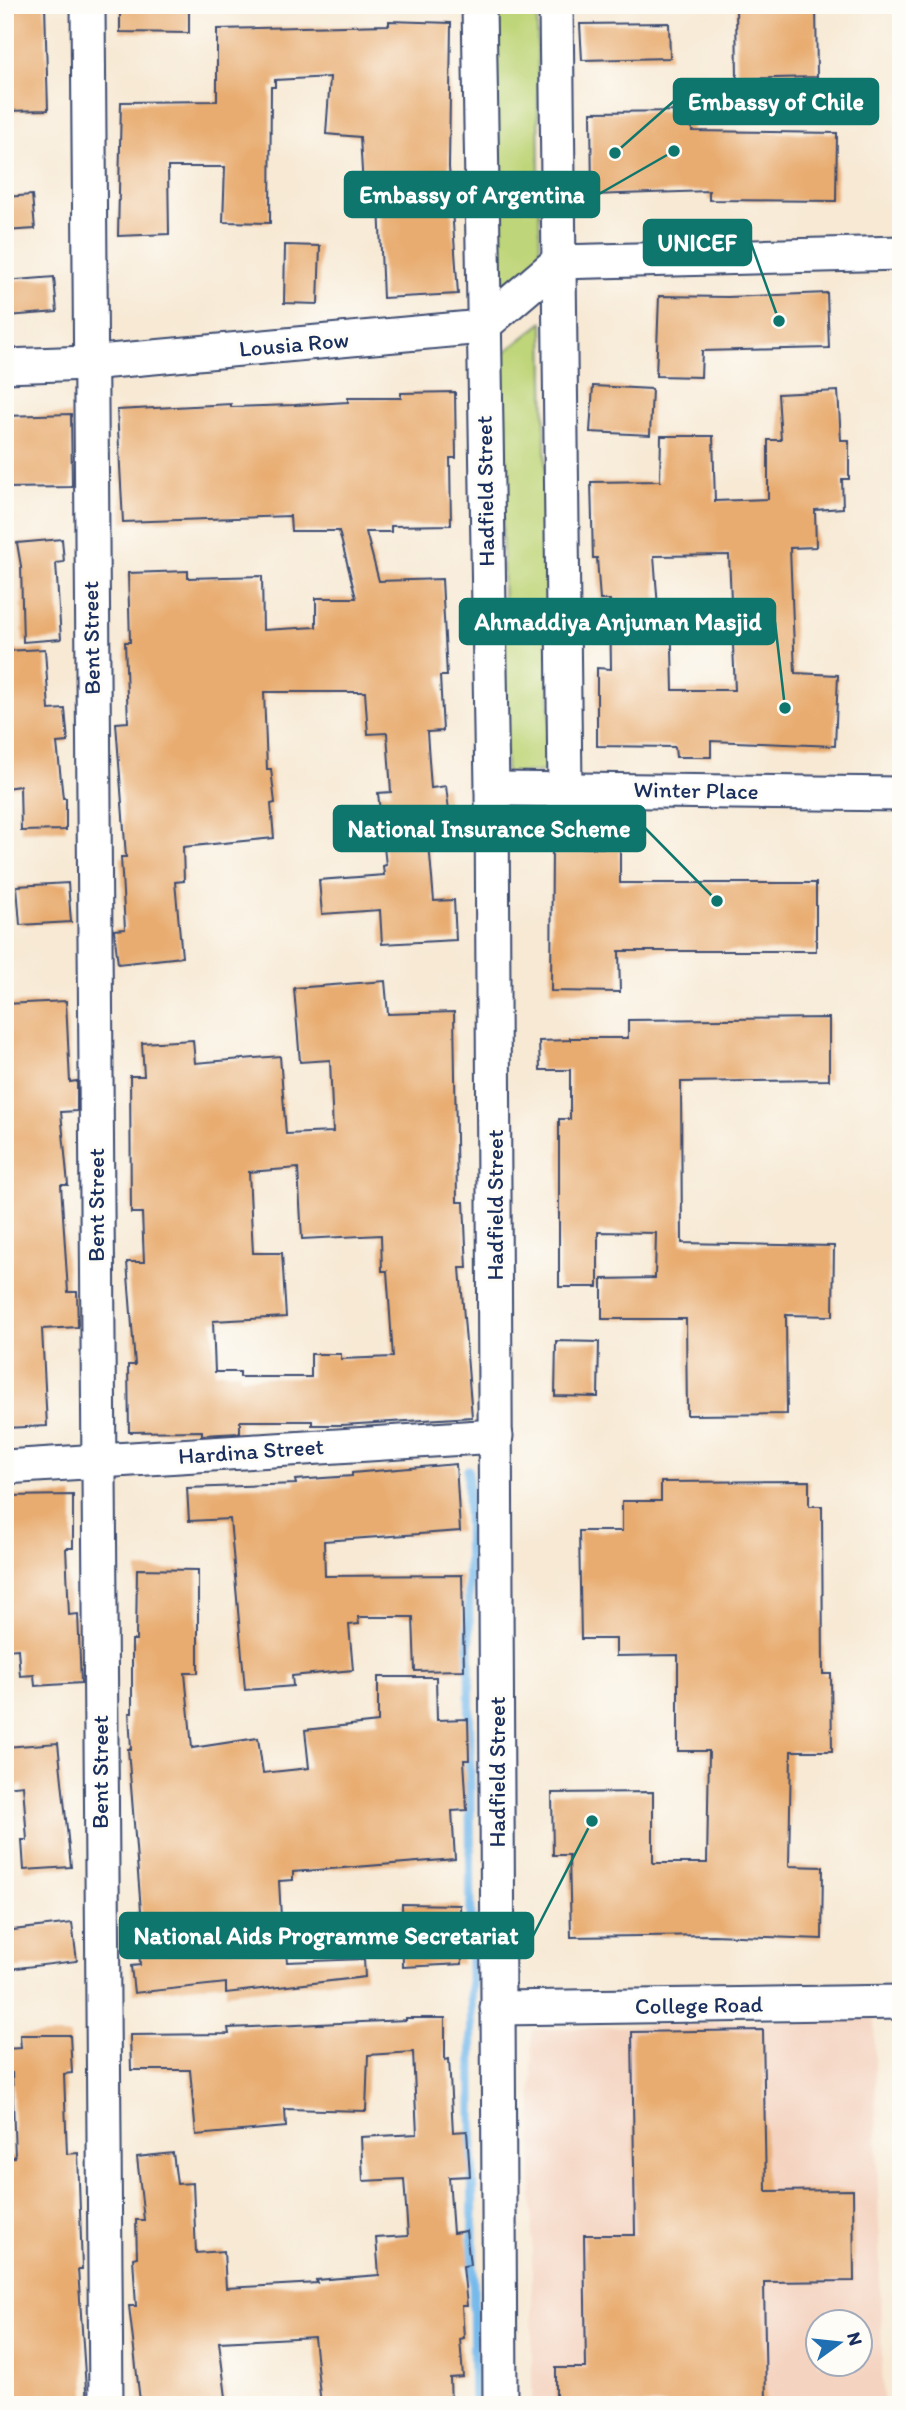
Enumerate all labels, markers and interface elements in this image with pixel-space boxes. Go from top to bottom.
callout: Embassy of Chile [674,79,878,124]
text: Embassy of Chile [688,87,864,117]
callout: Embassy of Argentina [345,172,599,217]
text: Embassy of Argentina [359,180,585,210]
callout: UNICEF [644,220,751,265]
text: UNICEF [657,228,737,257]
street label: Lousia Row [238,325,350,363]
street label: Hadfield Street [470,415,500,567]
street label: Bent Street [76,580,106,695]
callout: Ahmaddiya Anjuman Masjid [460,599,775,644]
text: Ahmaddiya Anjuman Masjid [473,607,762,637]
street label: Winter Place [633,775,759,805]
callout: National Insurance Scheme [334,806,645,851]
text: National Insurance Scheme [348,814,630,843]
street label: Hadfield Street [481,1129,509,1281]
street label: Bent Street [82,1148,110,1262]
street label: Hardina Street [177,1432,325,1470]
street label: Hadfield Street [483,1696,511,1848]
street label: Bent Street [86,1715,114,1829]
callout: National Aids Programme Secretariat [120,1913,533,1958]
text: National Aids Programme Secretariat [133,1921,519,1951]
street label: College Road [635,1990,764,2020]
north arrow [804,2308,874,2378]
text: N [842,2330,868,2348]

